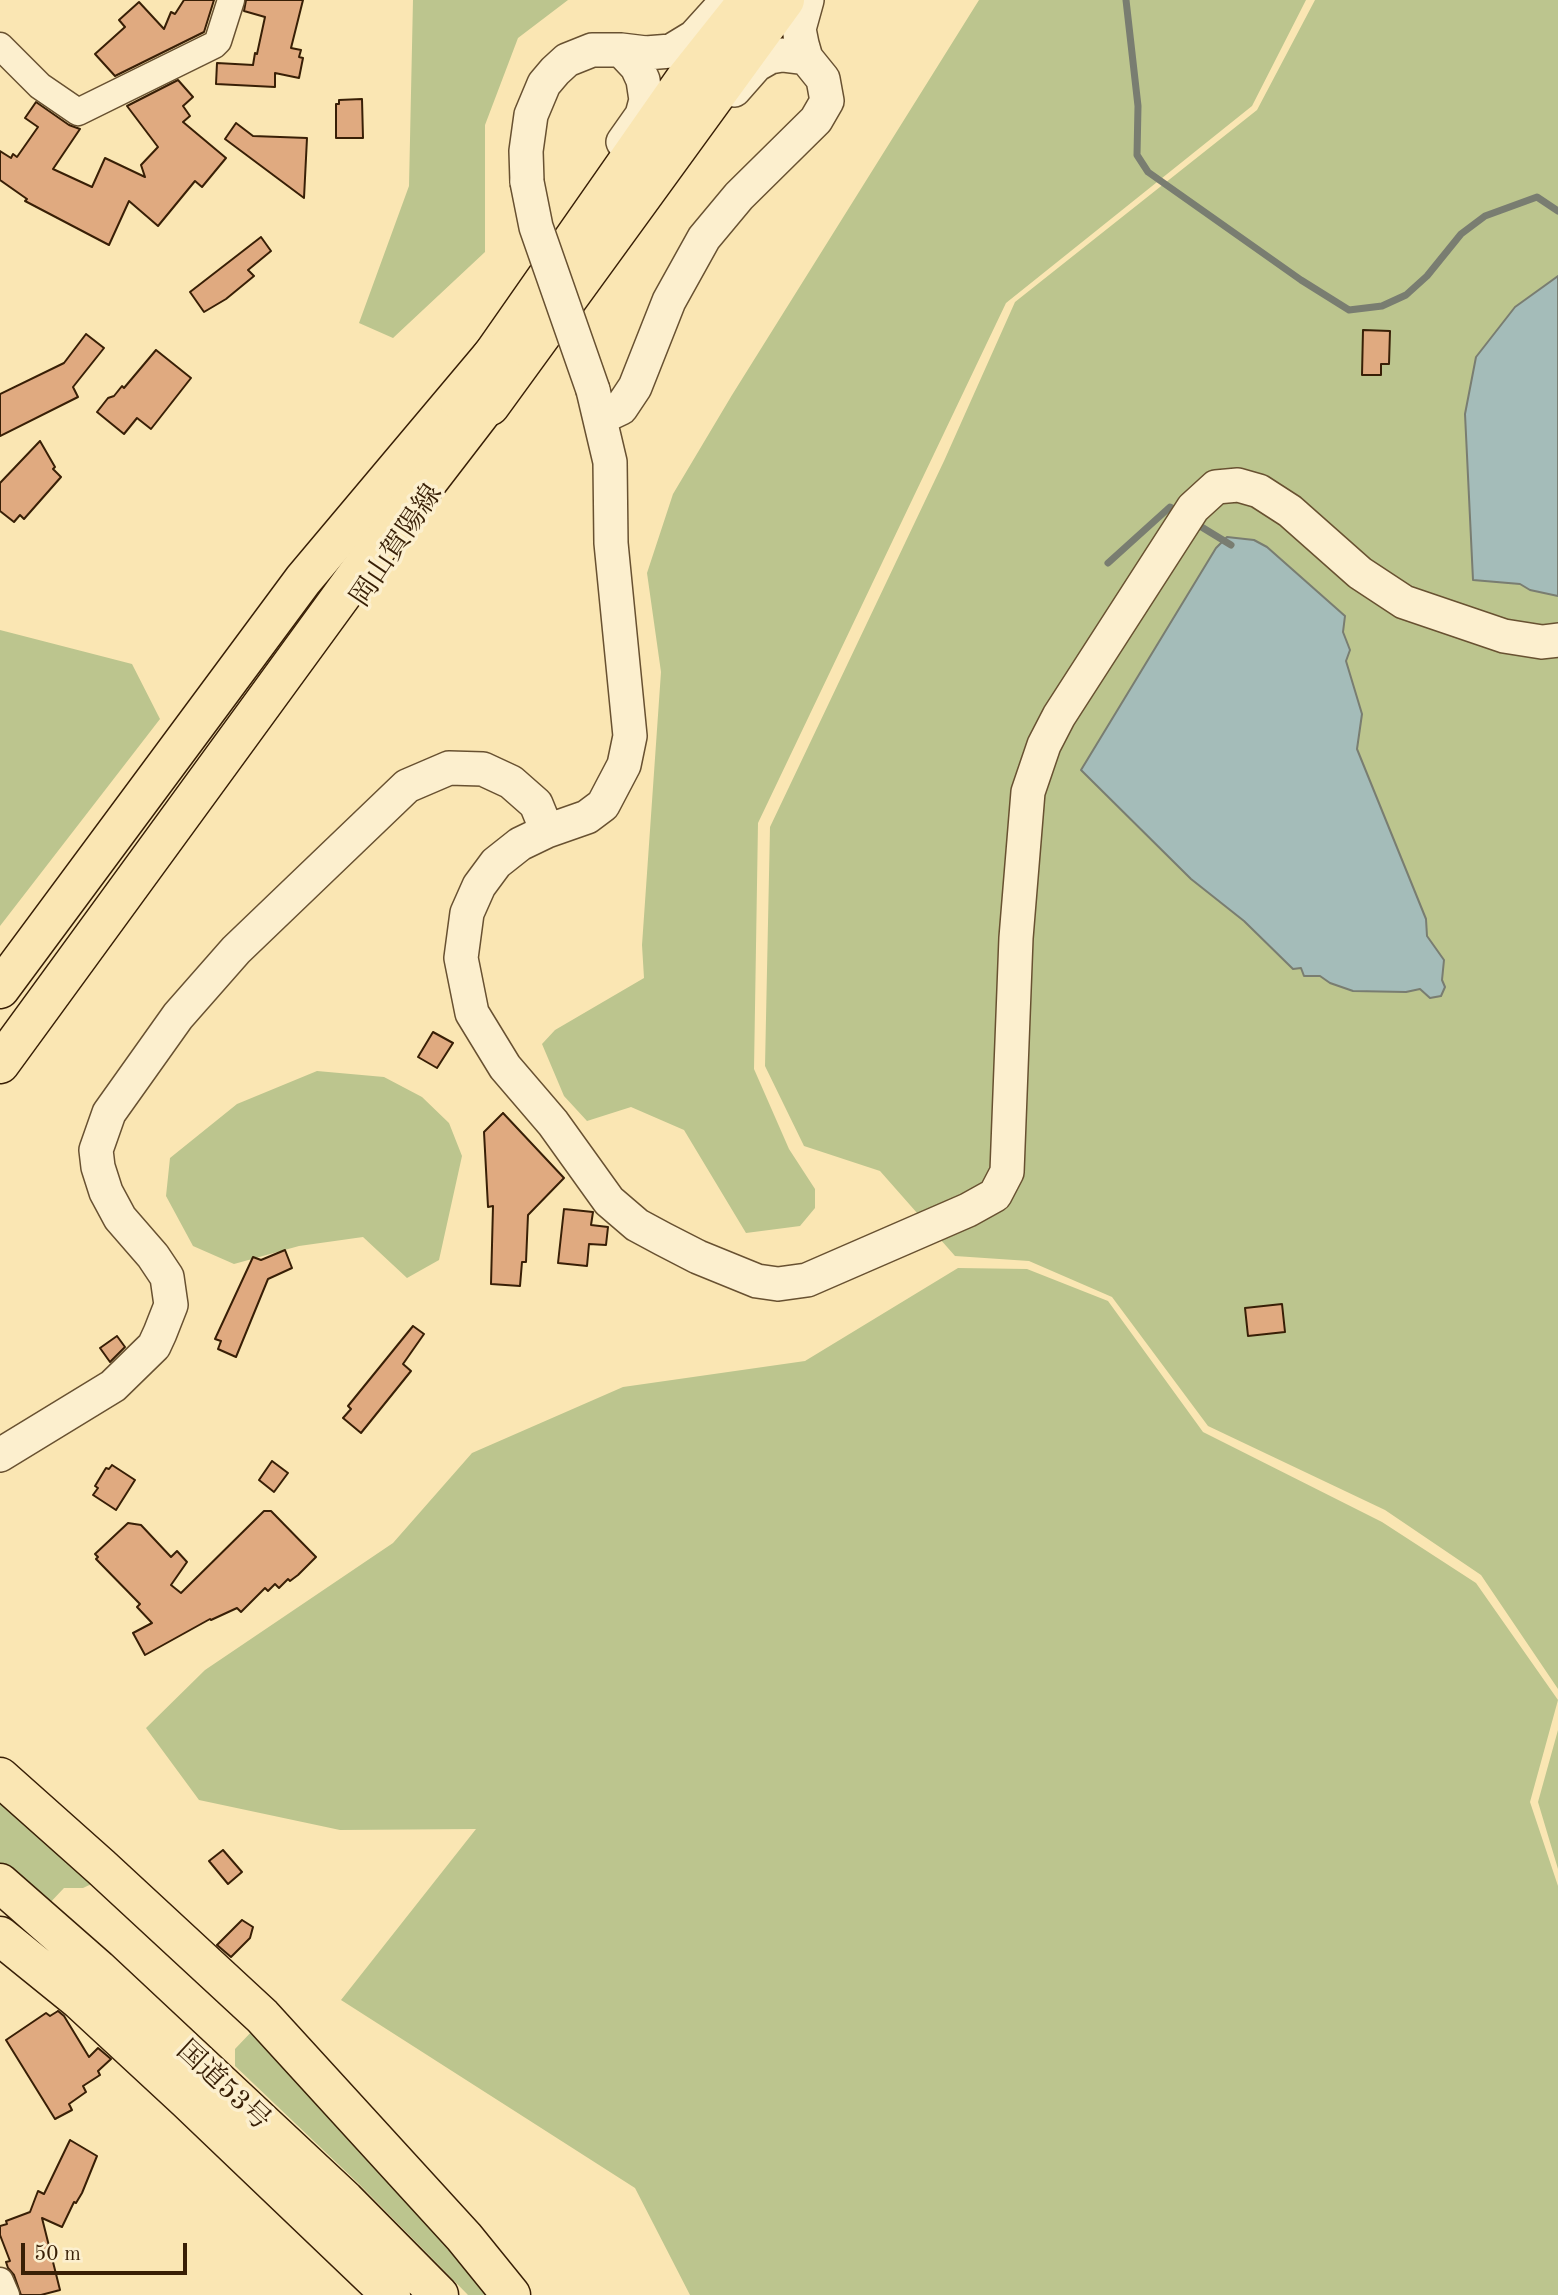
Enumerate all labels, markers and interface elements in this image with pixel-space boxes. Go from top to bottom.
street label: 岡山賀陽線 [344,479,450,613]
street label: 国道53号 [169,2034,277,2138]
scale bar [24,2228,191,2272]
text: 50 m [34,2244,81,2265]

